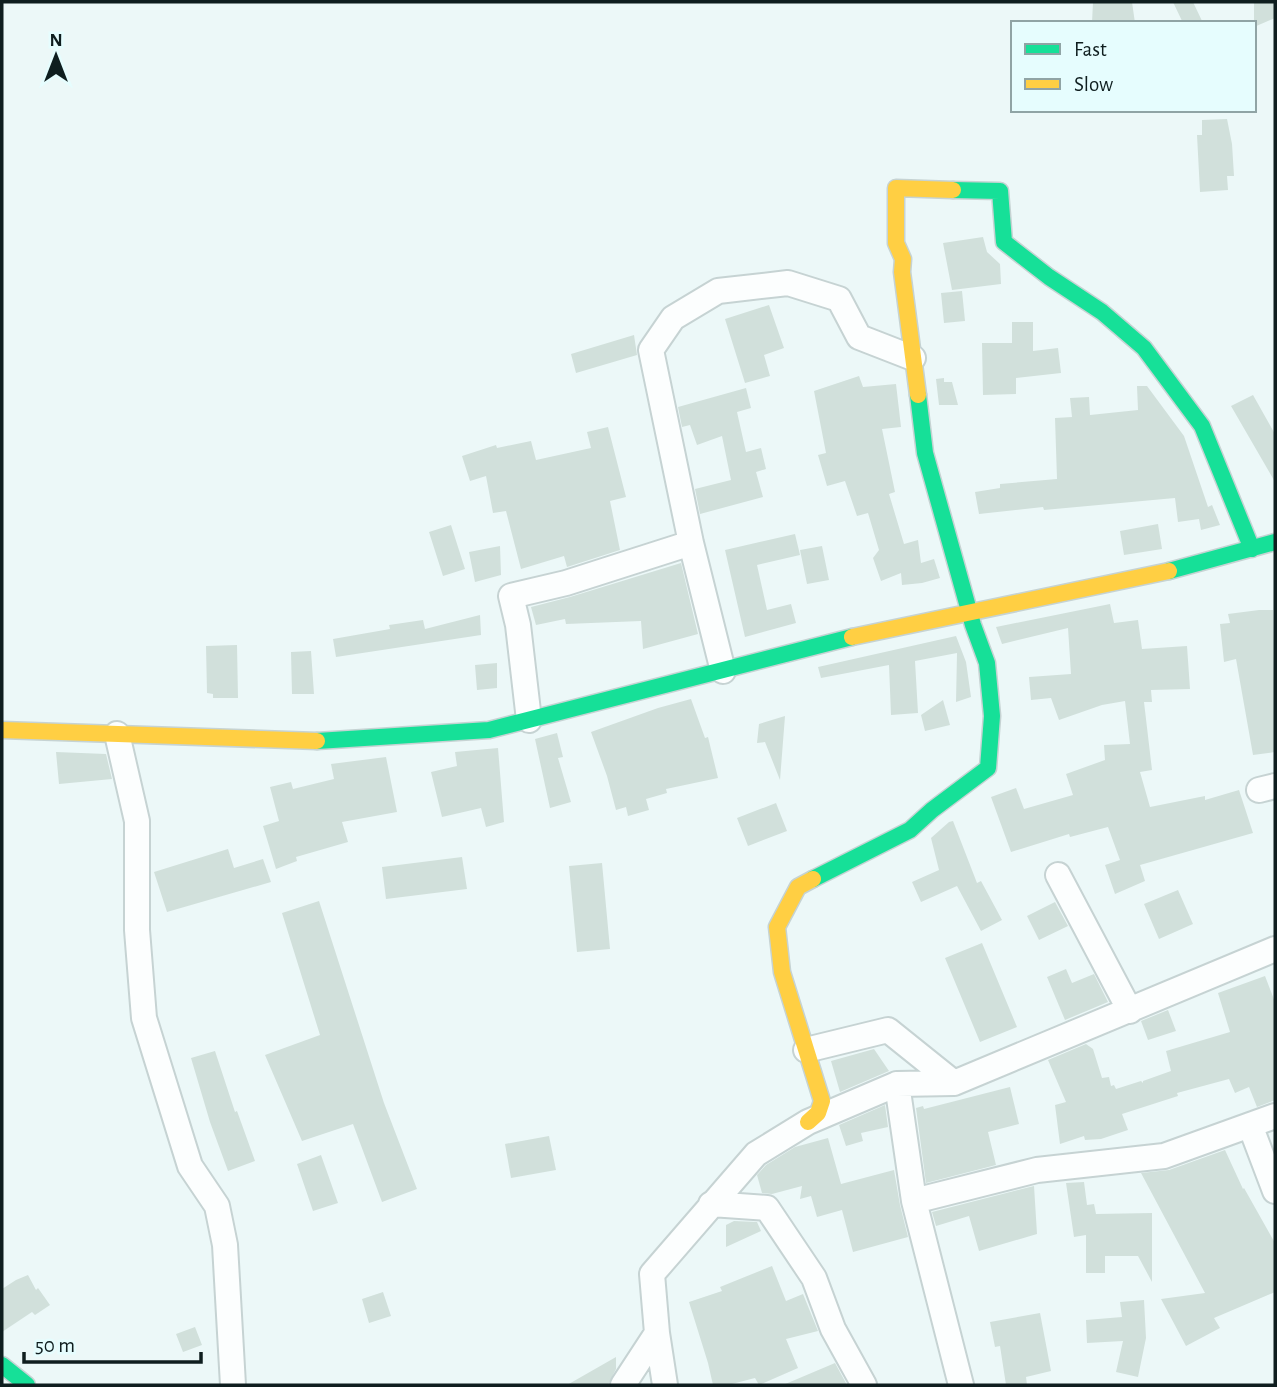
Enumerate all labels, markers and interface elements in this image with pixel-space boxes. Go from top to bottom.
north arrow [21,21,91,91]
legend [1011,21,1256,112]
text: N [49,31,63,50]
text: Fast [1074,39,1107,60]
text: Slow [1074,74,1113,95]
scale bar [24,1320,201,1364]
text: 50 m [35,1335,75,1356]

